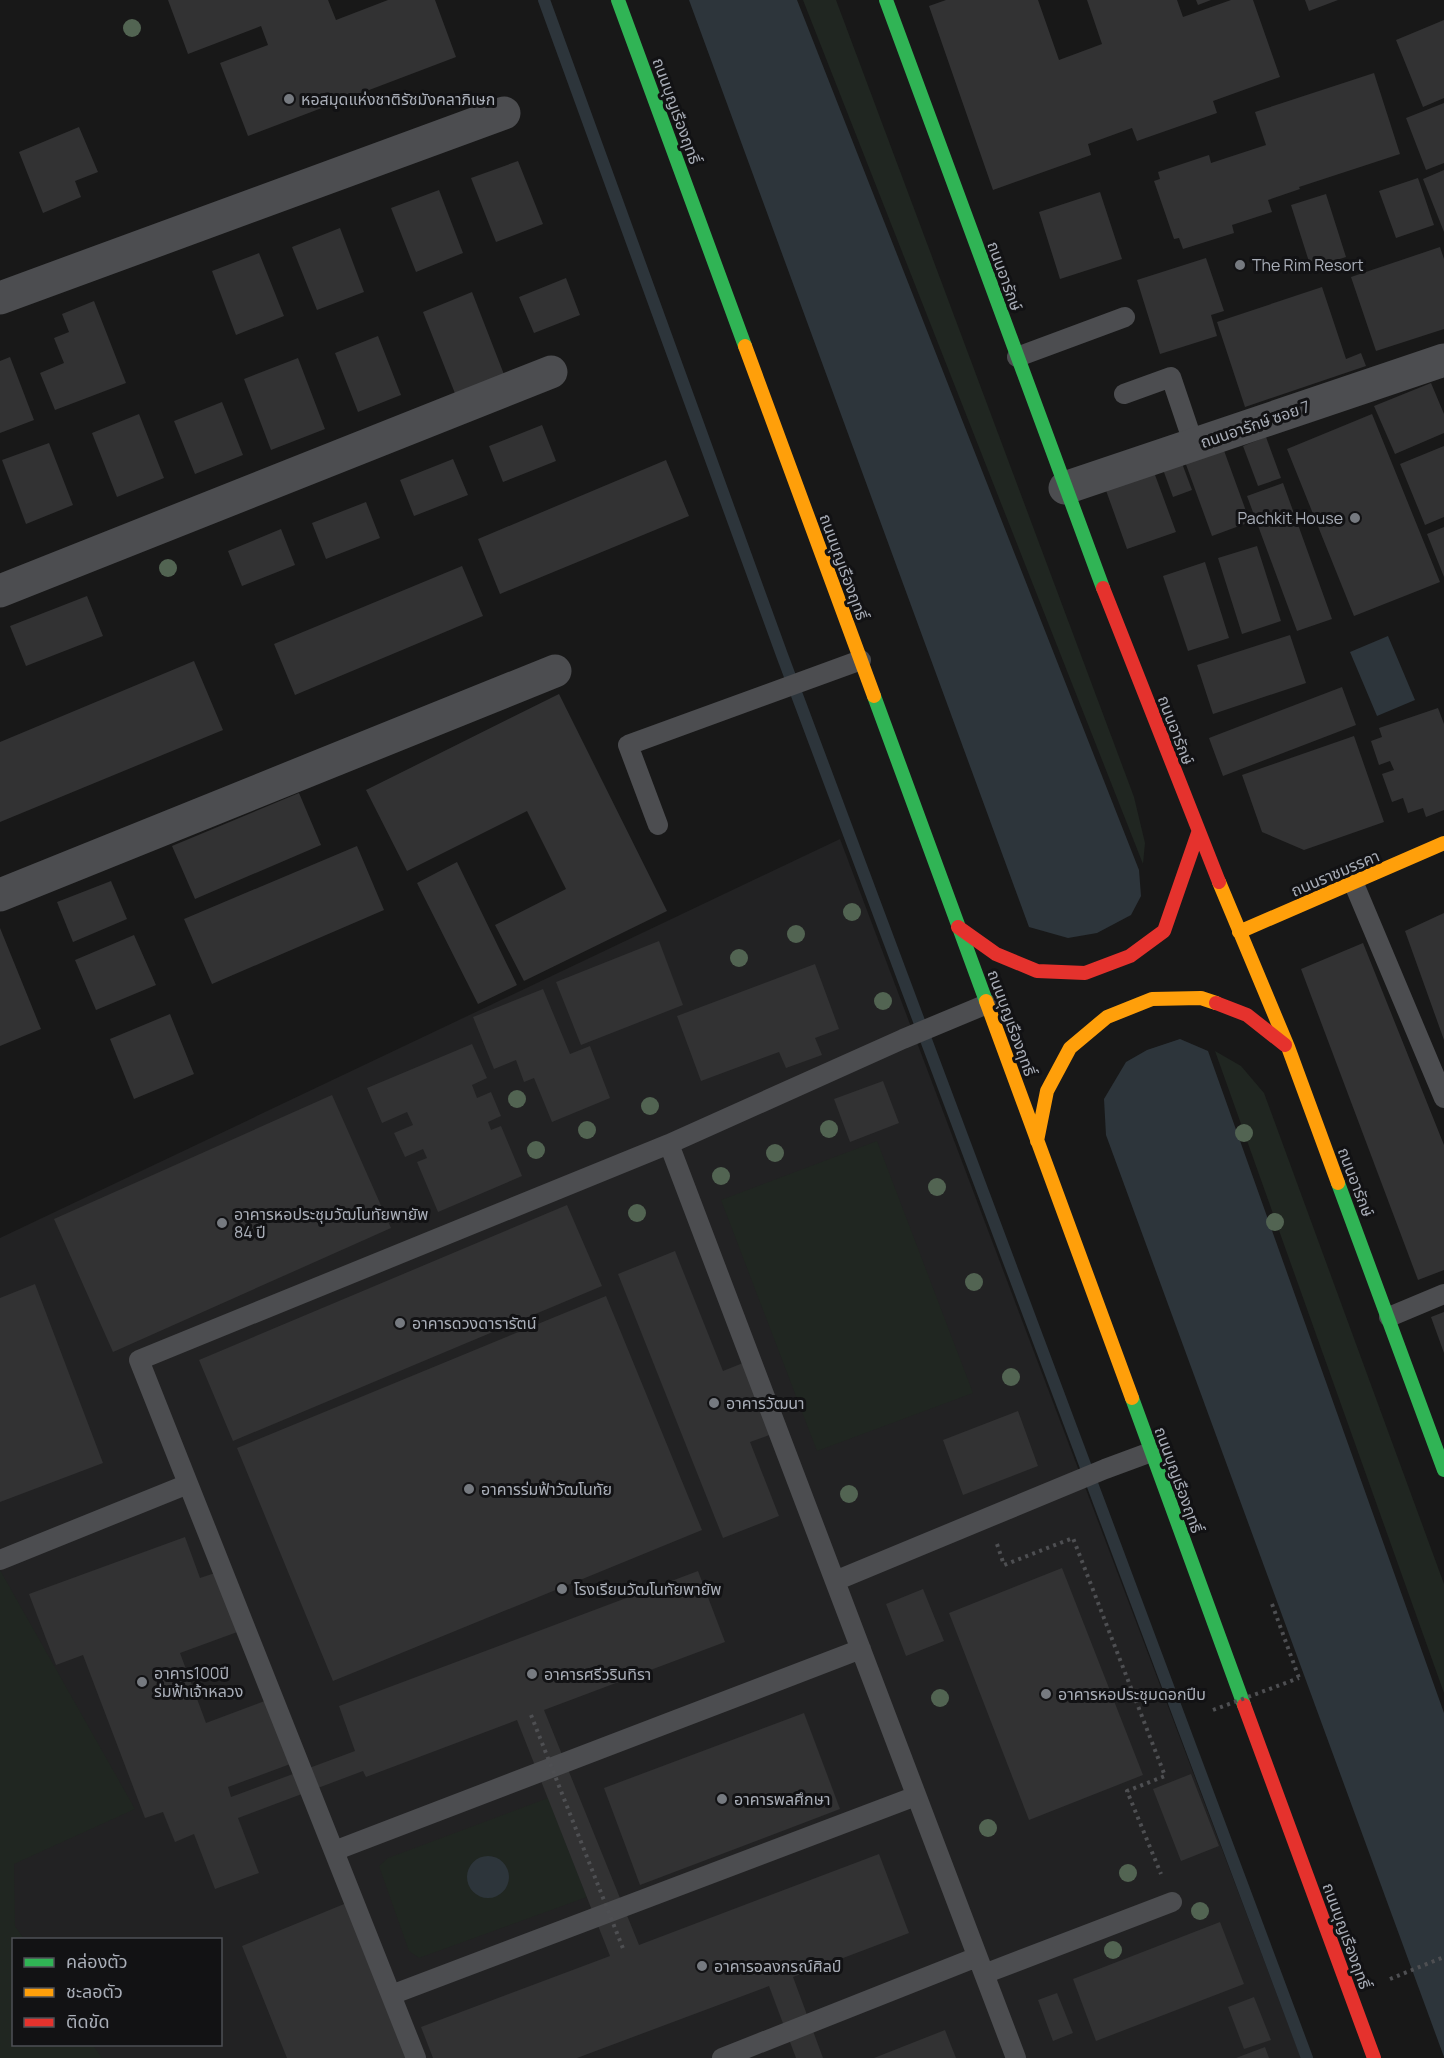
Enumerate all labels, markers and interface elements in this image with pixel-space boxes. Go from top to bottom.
street label: ถนนบุญเรืองฤทธิ์ [648,55,707,167]
place label: หอสมุดแห่งชาติรัชมังคลาภิเษก [301,88,495,110]
marker: หอสมุดแห่งชาติรัชมังคลาภิเษก [282,92,296,106]
street label: ถนนอารักษ์ [982,238,1028,314]
place label: The Rim Resort [1252,254,1364,276]
marker: The Rim Resort [1233,258,1247,272]
street label: ถนนอารักษ์ ซอย 7 [1197,395,1313,453]
place label: Pachkit House [1238,507,1343,529]
street label: ถนนบุญเรืองฤทธิ์ [815,511,874,623]
marker: Pachkit House [1348,511,1362,525]
street label: ถนนอารักษ์ [1153,692,1199,768]
street label: ถนนราชมรรคา [1287,844,1383,902]
street label: ถนนบุญเรืองฤทธิ์ [983,967,1042,1079]
street label: ถนนอารักษ์ [1333,1144,1379,1220]
place label: อาคารหอประชุมวัฒโนทัยพายัพ 84 ปี [234,1203,428,1243]
marker: อาคารหอประชุมวัฒโนทัยพายัพ 84 ปี [215,1216,229,1230]
place label: อาคารดวงดารารัตน์ [412,1312,537,1334]
marker: อาคารดวงดารารัตน์ [393,1316,407,1330]
place label: อาคารวัฒนา [726,1392,804,1414]
marker: อาคารวัฒนา [707,1396,721,1410]
street label: ถนนบุญเรืองฤทธิ์ [1150,1424,1209,1536]
place label: อาคารร่มฟ้าวัฒโนทัย [481,1478,612,1500]
marker: อาคารร่มฟ้าวัฒโนทัย [462,1482,476,1496]
place label: โรงเรียนวัฒโนทัยพายัพ [574,1578,721,1600]
marker: โรงเรียนวัฒโนทัยพายัพ [555,1582,569,1596]
place label: อาคาร100ปี ร่มฟ้าเจ้าหลวง [154,1662,243,1702]
place label: อาคารศรีวรินทิรา [544,1663,651,1685]
marker: อาคารศรีวรินทิรา [525,1667,539,1681]
marker: อาคาร100ปี ร่มฟ้าเจ้าหลวง [135,1675,149,1689]
place label: อาคารหอประชุมดอกปีบ [1058,1683,1206,1705]
marker: อาคารหอประชุมดอกปีบ [1039,1687,1053,1701]
place label: อาคารพลศึกษา [734,1788,830,1810]
marker: อาคารพลศึกษา [715,1792,729,1806]
street label: ถนนบุญเรืองฤทธิ์ [1318,1880,1377,1992]
legend [12,1938,222,2046]
text: คล่องตัว [66,1949,128,1973]
place label: อาคารอลงกรณ์ศิลป์ [714,1955,842,1977]
marker: อาคารอลงกรณ์ศิลป์ [695,1959,709,1973]
text: ชะลอตัว [66,1979,123,2003]
text: ติดขัด [66,2009,109,2033]

